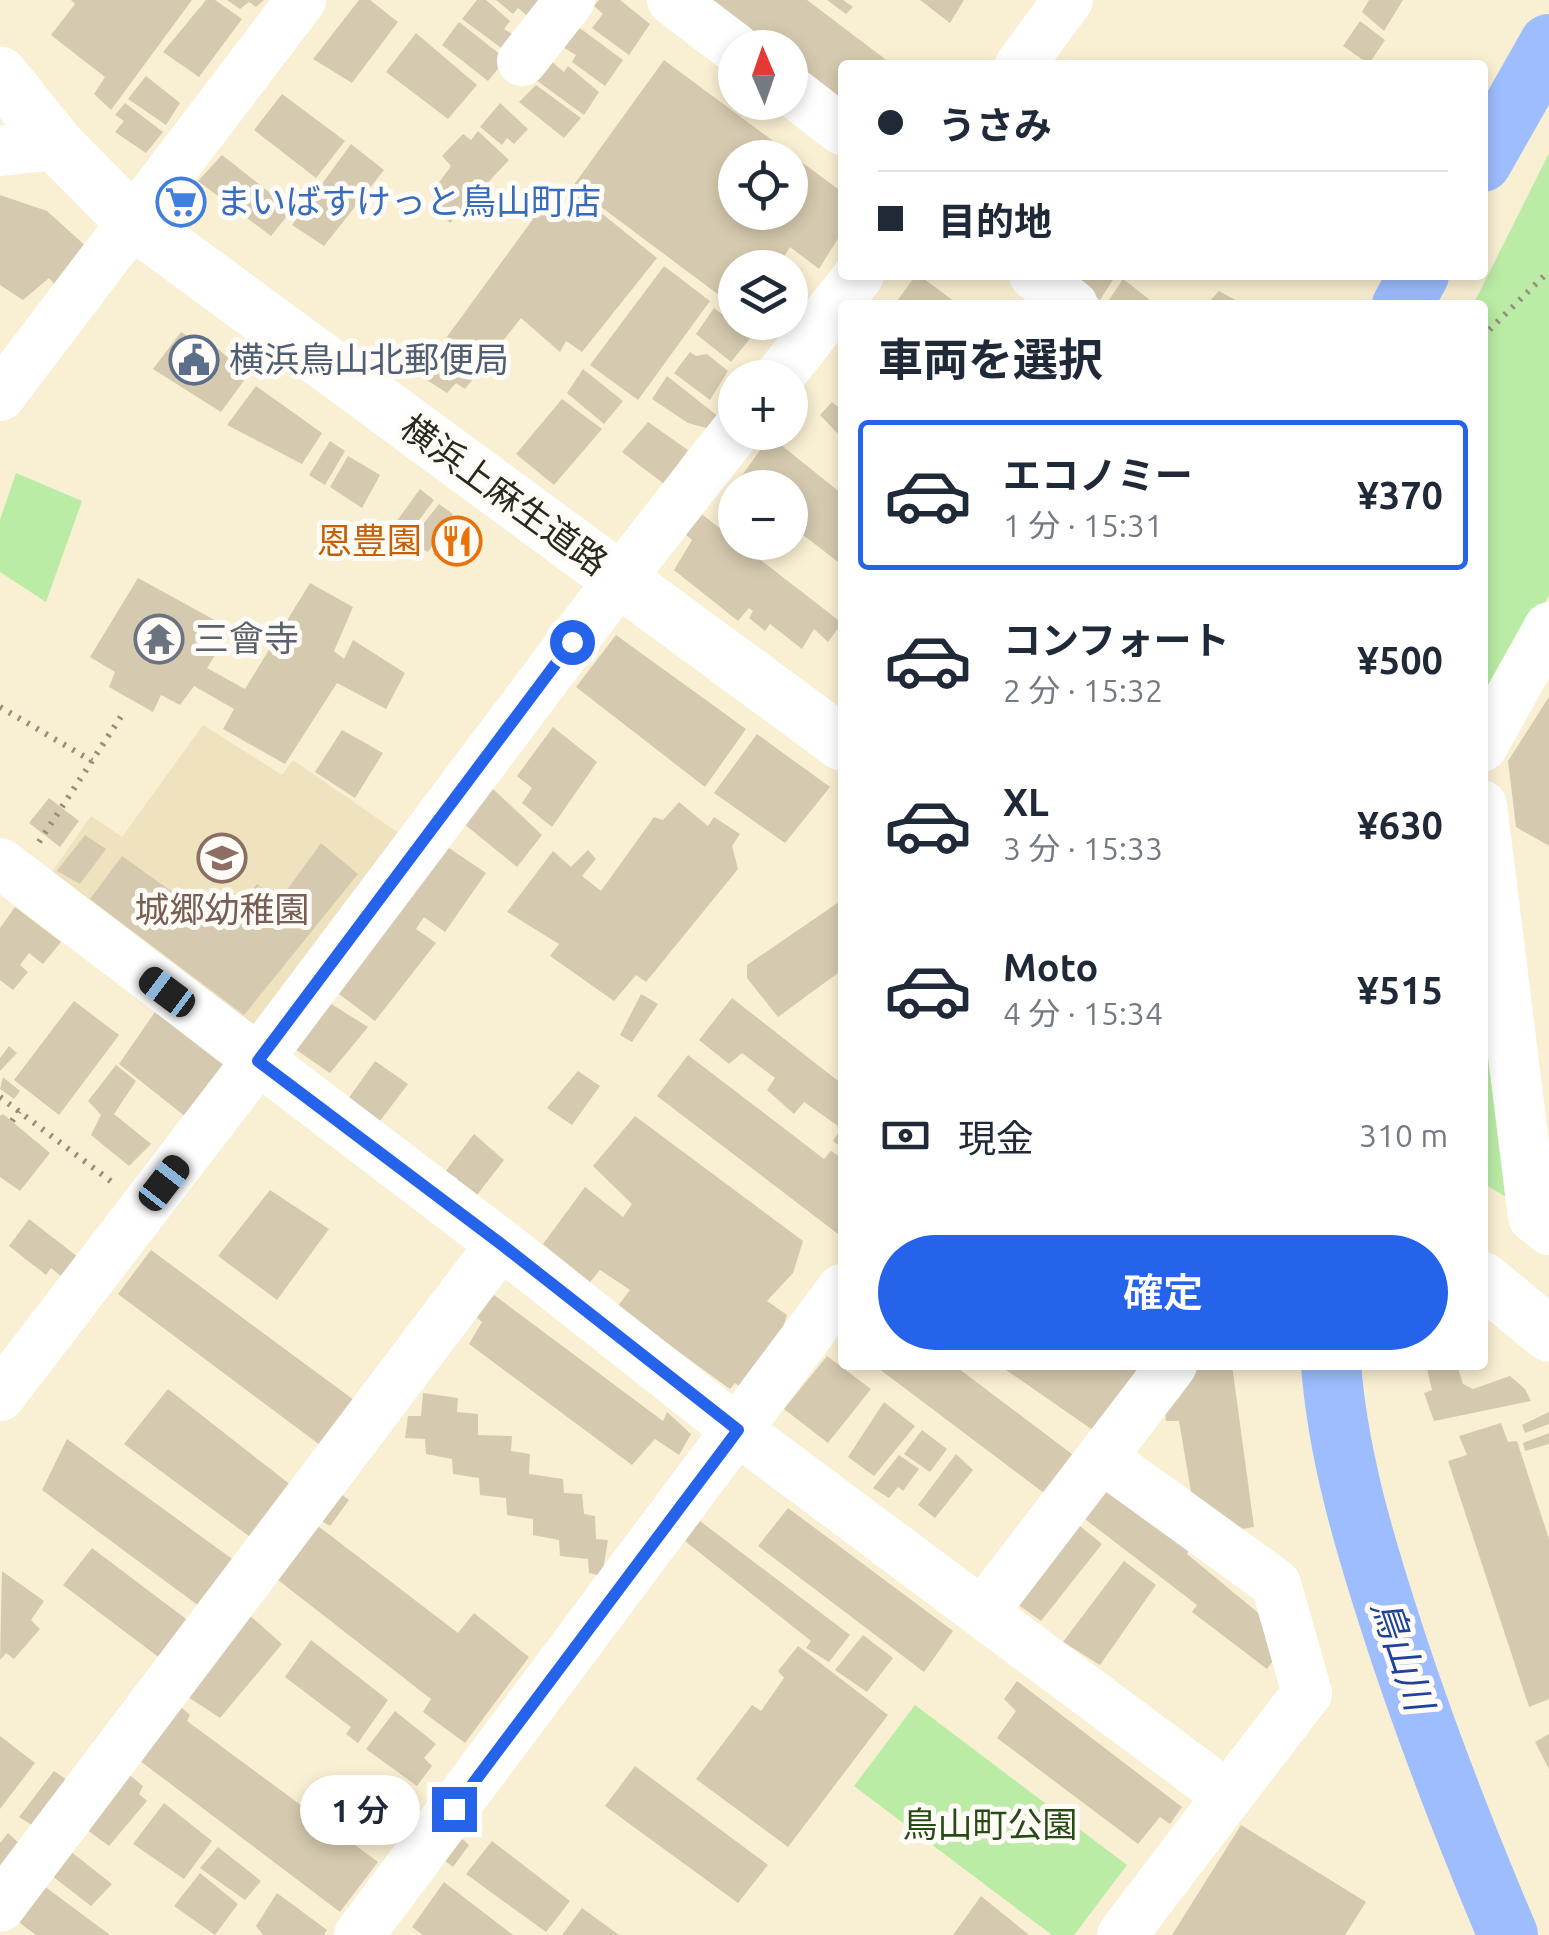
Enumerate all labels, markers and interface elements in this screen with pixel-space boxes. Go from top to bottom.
north arrow [718,30,808,120]
map controls [718,30,808,560]
text: うさみ [938,104,1052,146]
button: locate [718,140,808,230]
supermarket icon: まいばすけっと鳥山町店 [155,176,207,228]
place label: まいばすけっと鳥山町店 [216,181,601,221]
text: 目的地 [938,200,1052,242]
button: layers [718,250,808,340]
public building icon: 横浜鳥山北郵便局 [168,334,220,386]
text: 車両を選択 [878,334,1103,385]
place label: 横浜鳥山北郵便局 [229,339,509,379]
button: + [718,360,808,450]
street label: 横浜上麻生道路 [394,406,615,582]
icon: car [883,450,973,540]
text: エコノミー [1003,454,1193,496]
button: − [718,470,808,560]
text: ¥370 [1357,474,1443,516]
text: 1 分 · 15:31 [1003,507,1163,543]
restaurant icon: 恩豊園 [431,515,483,567]
place label: 恩豊園 [317,520,422,560]
temple icon: 三會寺 [133,613,185,665]
icon: car [883,615,973,705]
place label: 三會寺 [194,618,299,658]
text: コンフォート [1003,619,1230,661]
route start [550,620,595,665]
text: ¥500 [1357,639,1443,681]
text: 2 分 · 15:32 [1003,672,1163,708]
icon: car [883,780,973,870]
text: XL [1003,781,1049,823]
text: ¥630 [1357,804,1443,846]
text: 3 分 · 15:33 [1003,830,1163,866]
school or university icon: 城郷幼稚園 [196,832,248,884]
place label: 城郷幼稚園 [134,889,310,929]
icon: car [883,945,973,1035]
text: Moto [1003,946,1098,988]
car [134,962,200,1022]
text: ¥515 [1357,969,1443,1011]
text: 4 分 · 15:34 [1003,995,1163,1031]
icon: cash [878,1108,933,1163]
text: 現金 [958,1117,1034,1159]
text: 310 m [1359,1117,1448,1153]
car [134,1150,194,1216]
button: 確定 [878,1235,1448,1350]
water label: 鳥山川 [1365,1594,1443,1719]
callout: 1 分 [299,1774,419,1844]
route end [432,1787,477,1832]
text: 1 分 [331,1792,389,1828]
park label: 鳥山町公園 [902,1804,1078,1844]

